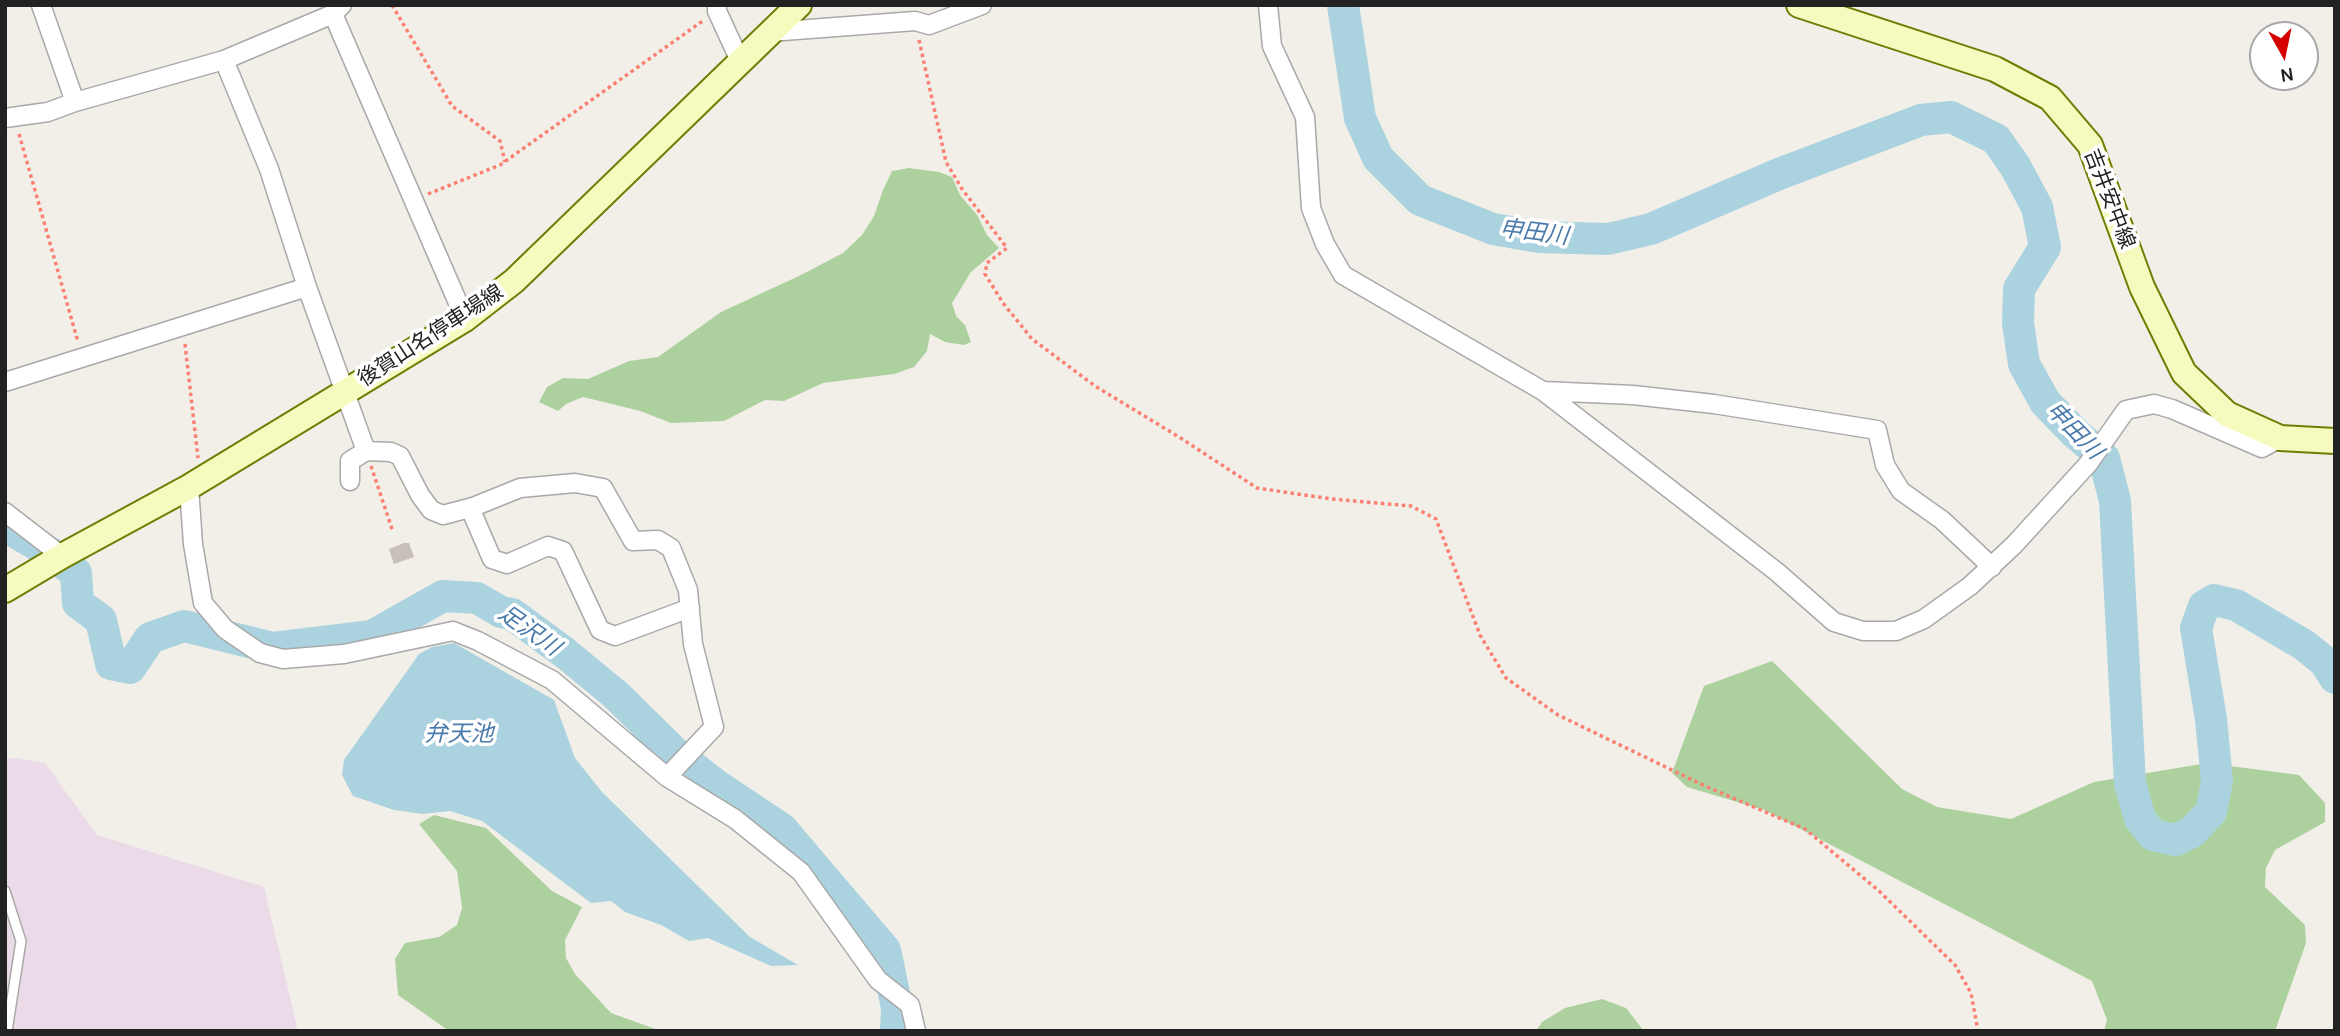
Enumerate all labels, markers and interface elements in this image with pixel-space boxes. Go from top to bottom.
north arrow [2249,21,2319,91]
text: N [2279,63,2295,87]
street label: 吉井安中線 [2078,145,2140,253]
water label: 申田川 [1498,215,1570,251]
street label: 後賀山名停車場線 [354,280,508,392]
water label: 申田川 [2040,397,2108,465]
water label: 足沢川 [493,600,565,662]
water label: 弁天池 [425,720,493,748]

